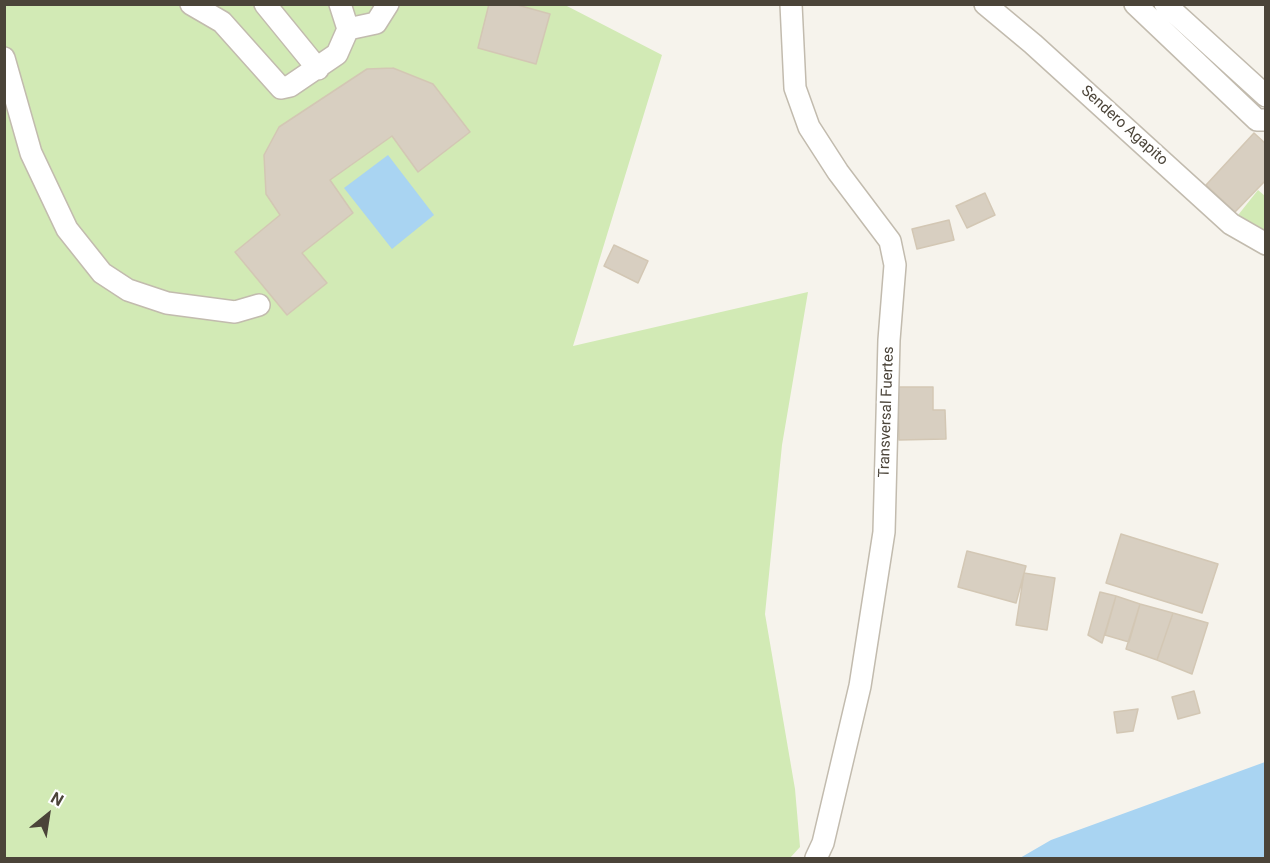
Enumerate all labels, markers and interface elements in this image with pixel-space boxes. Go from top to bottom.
street label: Sendero Agapito [1077,82,1171,170]
street label: Transversal Fuertes [876,346,898,478]
north arrow [18,785,78,845]
text: N [48,788,67,810]

